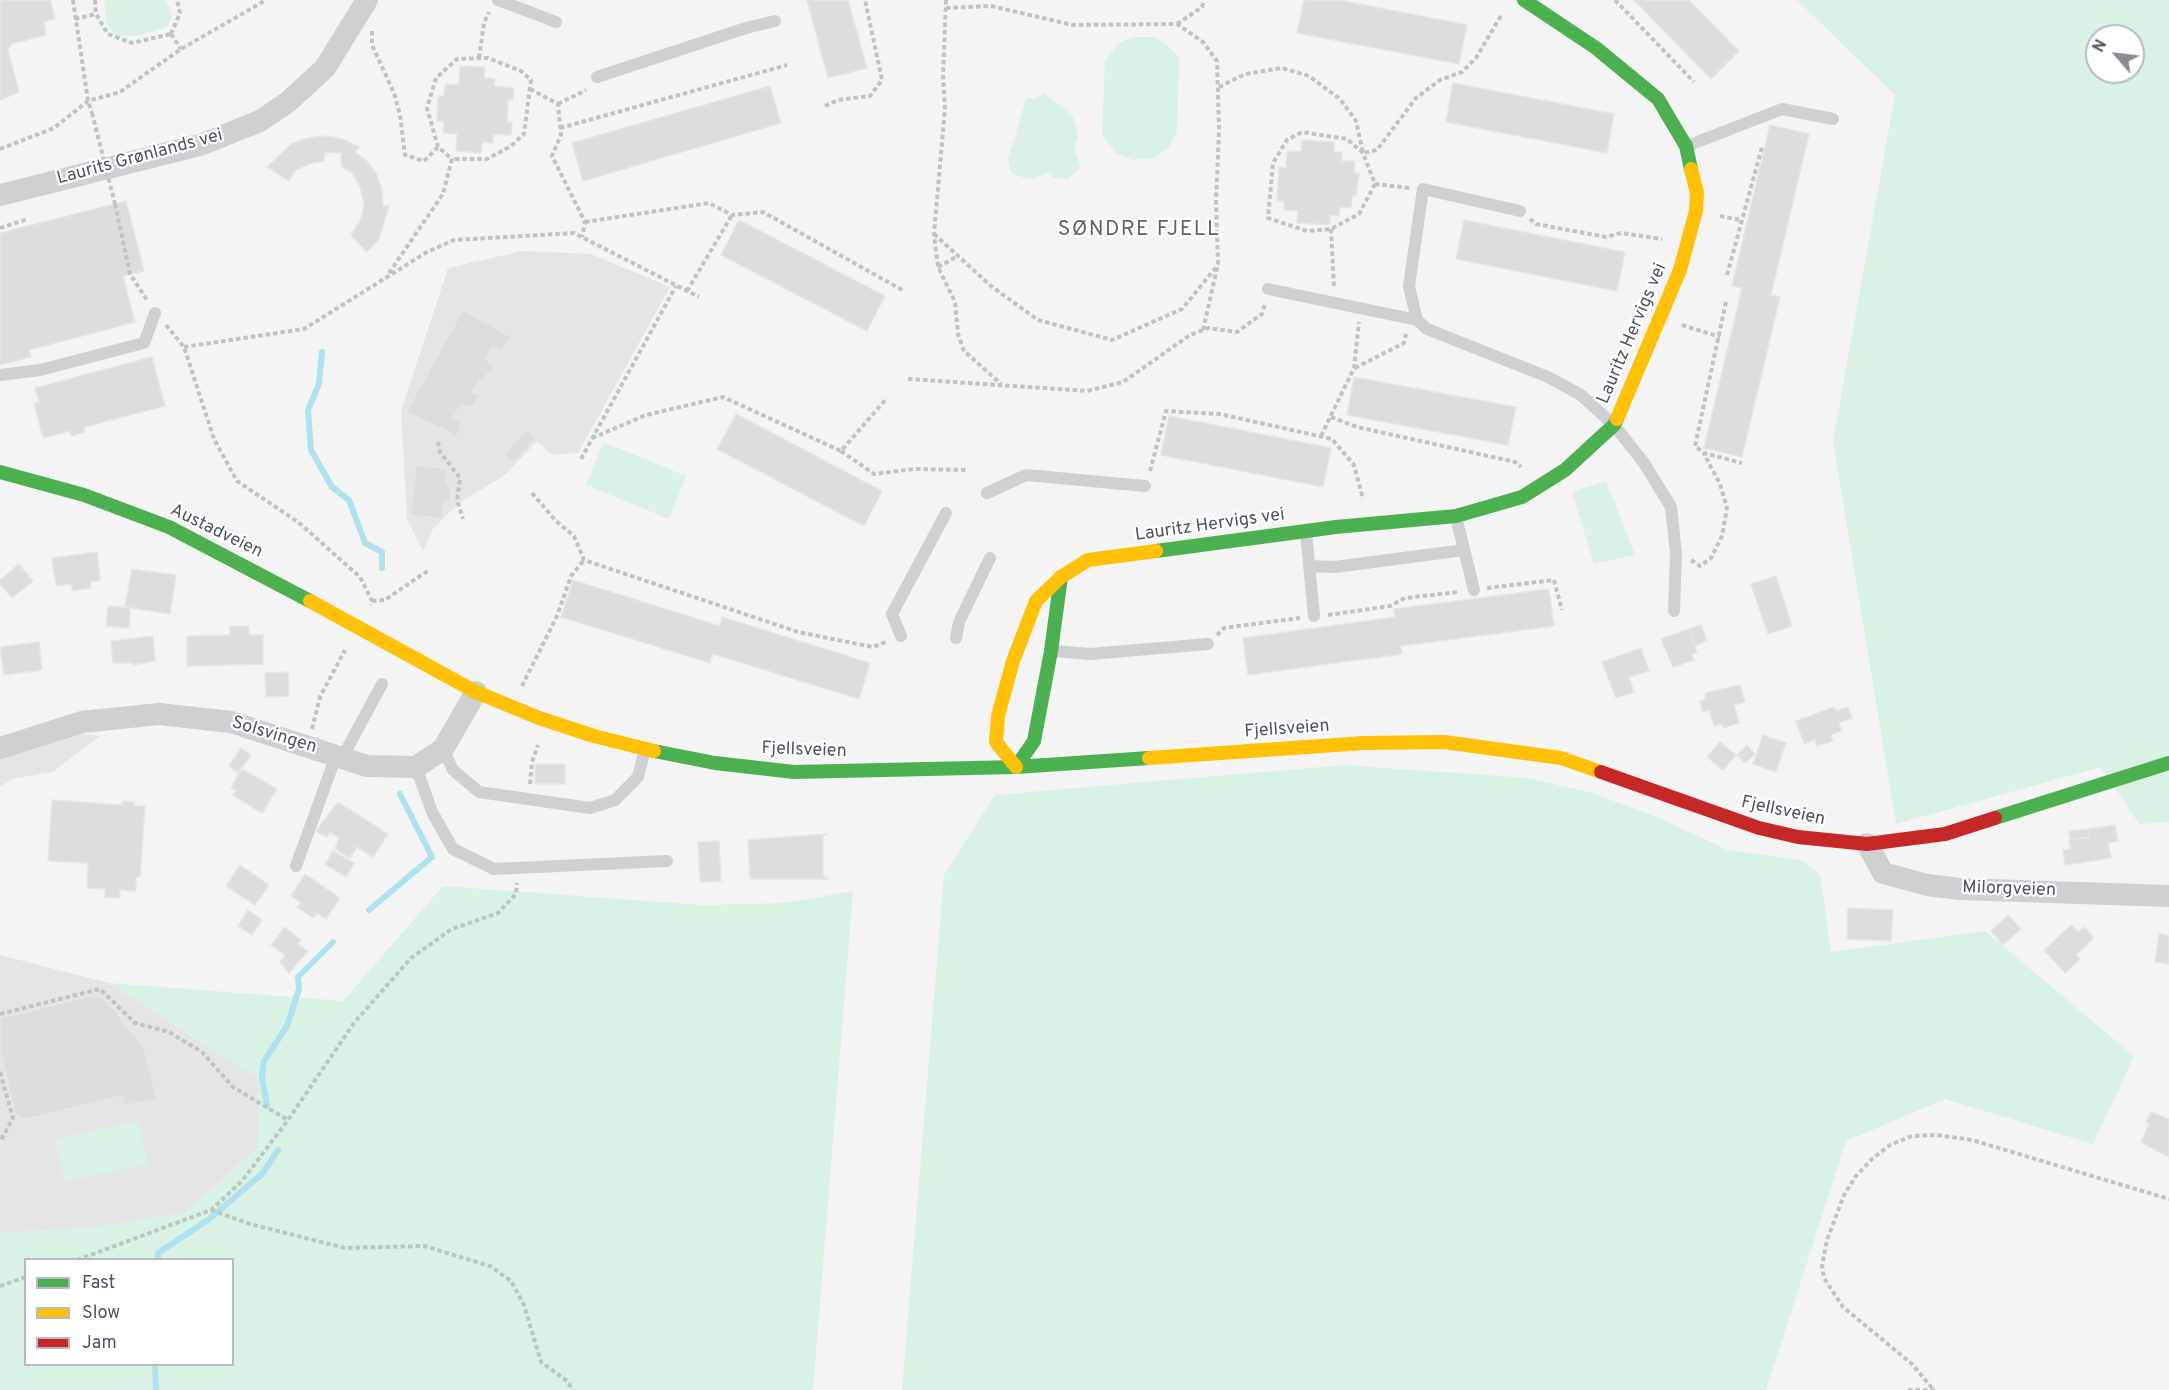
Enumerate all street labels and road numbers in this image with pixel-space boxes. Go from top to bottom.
street label: Laurits Grønlands vei [55,125,225,191]
street label: Lauritz Hervigs vei [1594,260,1672,408]
street label: Austadveien [166,500,266,564]
street label: Lauritz Hervigs vei [1134,505,1286,547]
street label: Solsvingen [229,713,319,759]
street label: Fjellsveien [1244,716,1330,744]
street label: Fjellsveien [761,739,847,763]
street label: Fjellsveien [1739,793,1827,831]
street label: Milorgveien [1962,878,2056,902]

